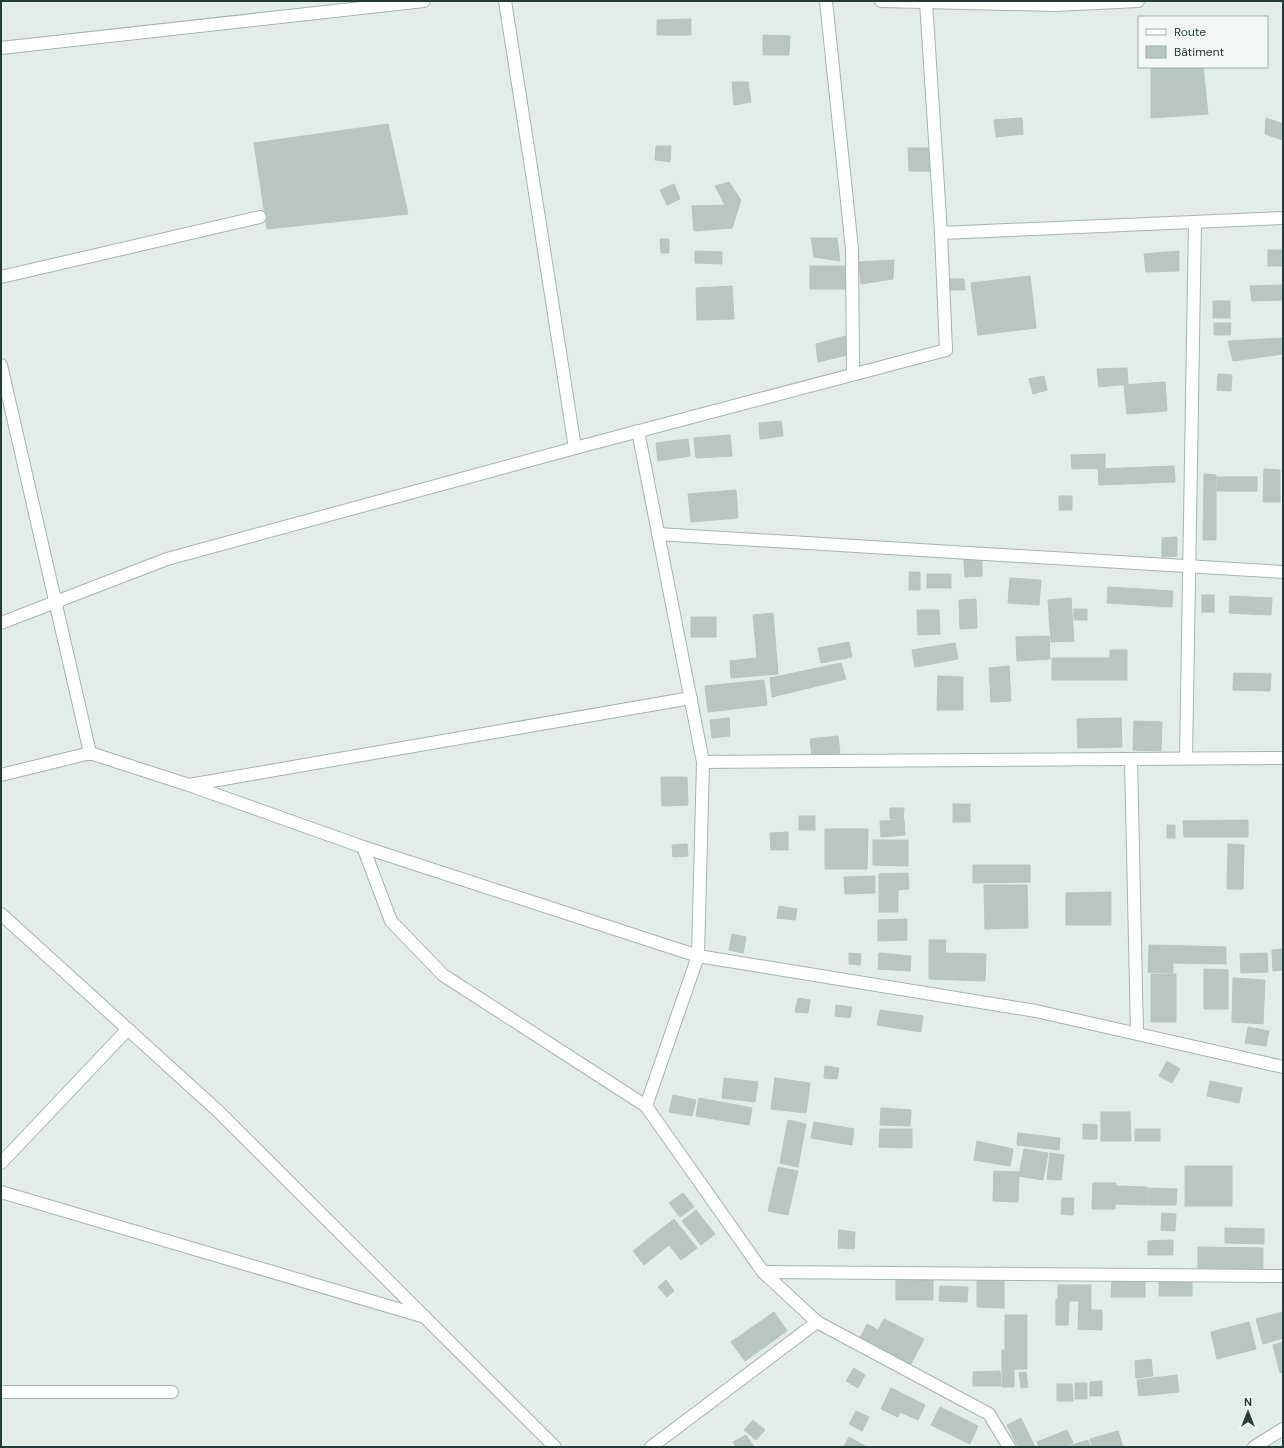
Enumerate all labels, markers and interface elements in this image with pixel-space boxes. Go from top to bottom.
legend [1138,16,1268,68]
text: Route [1174,24,1206,40]
text: Bâtiment [1174,44,1225,60]
north arrow [1228,1392,1268,1432]
text: N [1244,1395,1252,1409]

